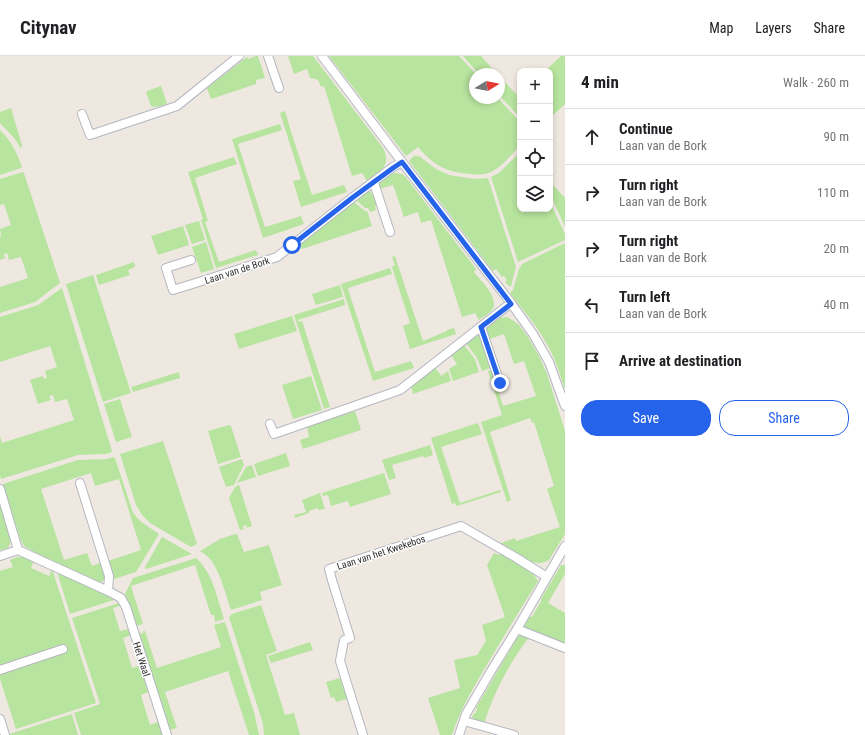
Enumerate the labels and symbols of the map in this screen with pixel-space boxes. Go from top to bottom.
north arrow [469,68,505,104]
route start [283,236,301,254]
street label: Laan van de Bork [203,255,271,286]
route end [491,374,509,392]
street label: Laan van het Kwekebos [336,533,427,572]
street label: Het Waal [131,641,152,678]

